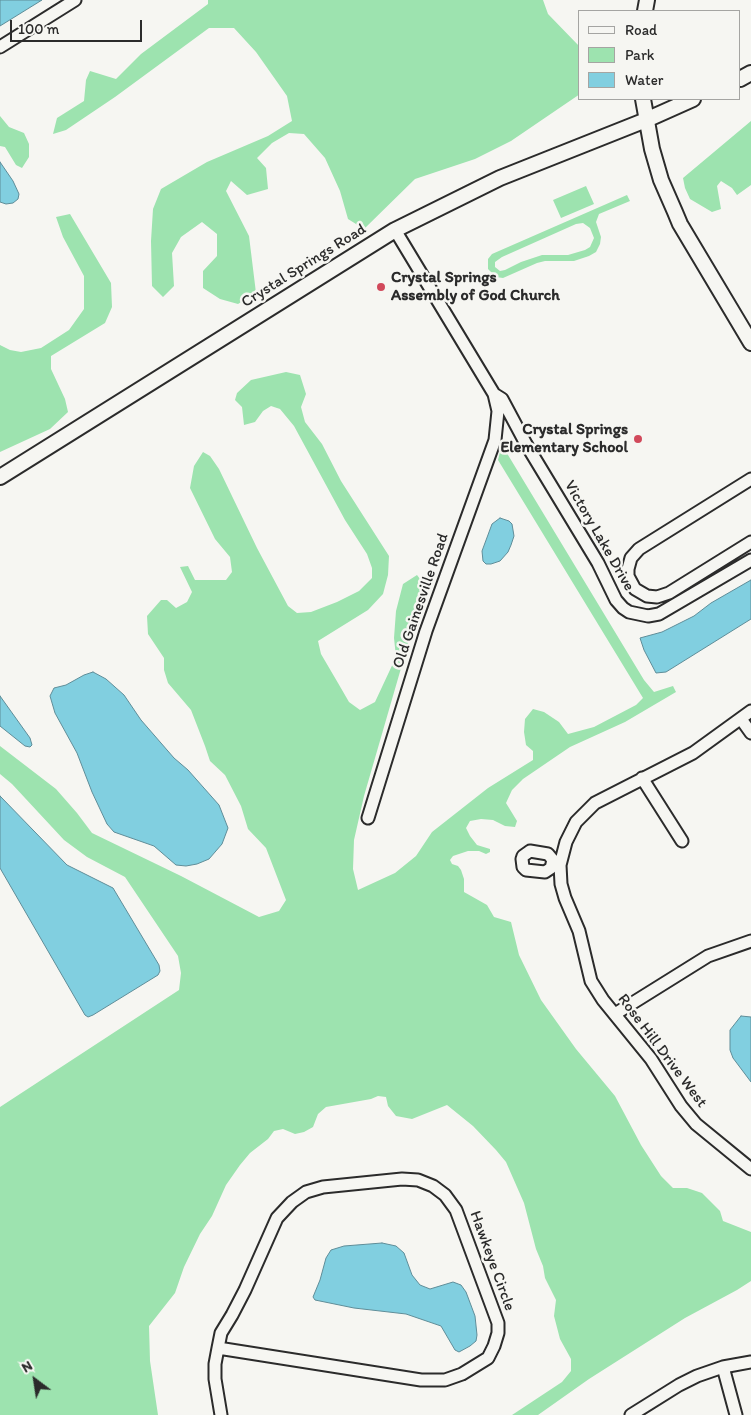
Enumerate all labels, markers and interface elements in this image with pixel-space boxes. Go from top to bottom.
scale bar [12,10,145,42]
legend [578,10,741,100]
text: 100 m [18,20,59,38]
text: Road [625,21,657,39]
text: Park [625,46,655,64]
text: Water [625,71,663,89]
street label: Crystal Springs Road [238,220,370,312]
place label: Crystal Springs Assembly of God Church [391,268,560,306]
marker: Crystal Springs Assembly of God Church [375,281,387,293]
place label: Crystal Springs Elementary School [500,420,628,458]
marker: Crystal Springs Elementary School [632,433,644,445]
street label: Victory Lake Drive [560,477,638,595]
street label: Old Gainesville Road [389,531,453,671]
street label: Rose Hill Drive West [613,990,711,1112]
street label: Hawkeye Circle [465,1208,519,1314]
north arrow [10,1355,60,1405]
text: N [19,1357,35,1376]

